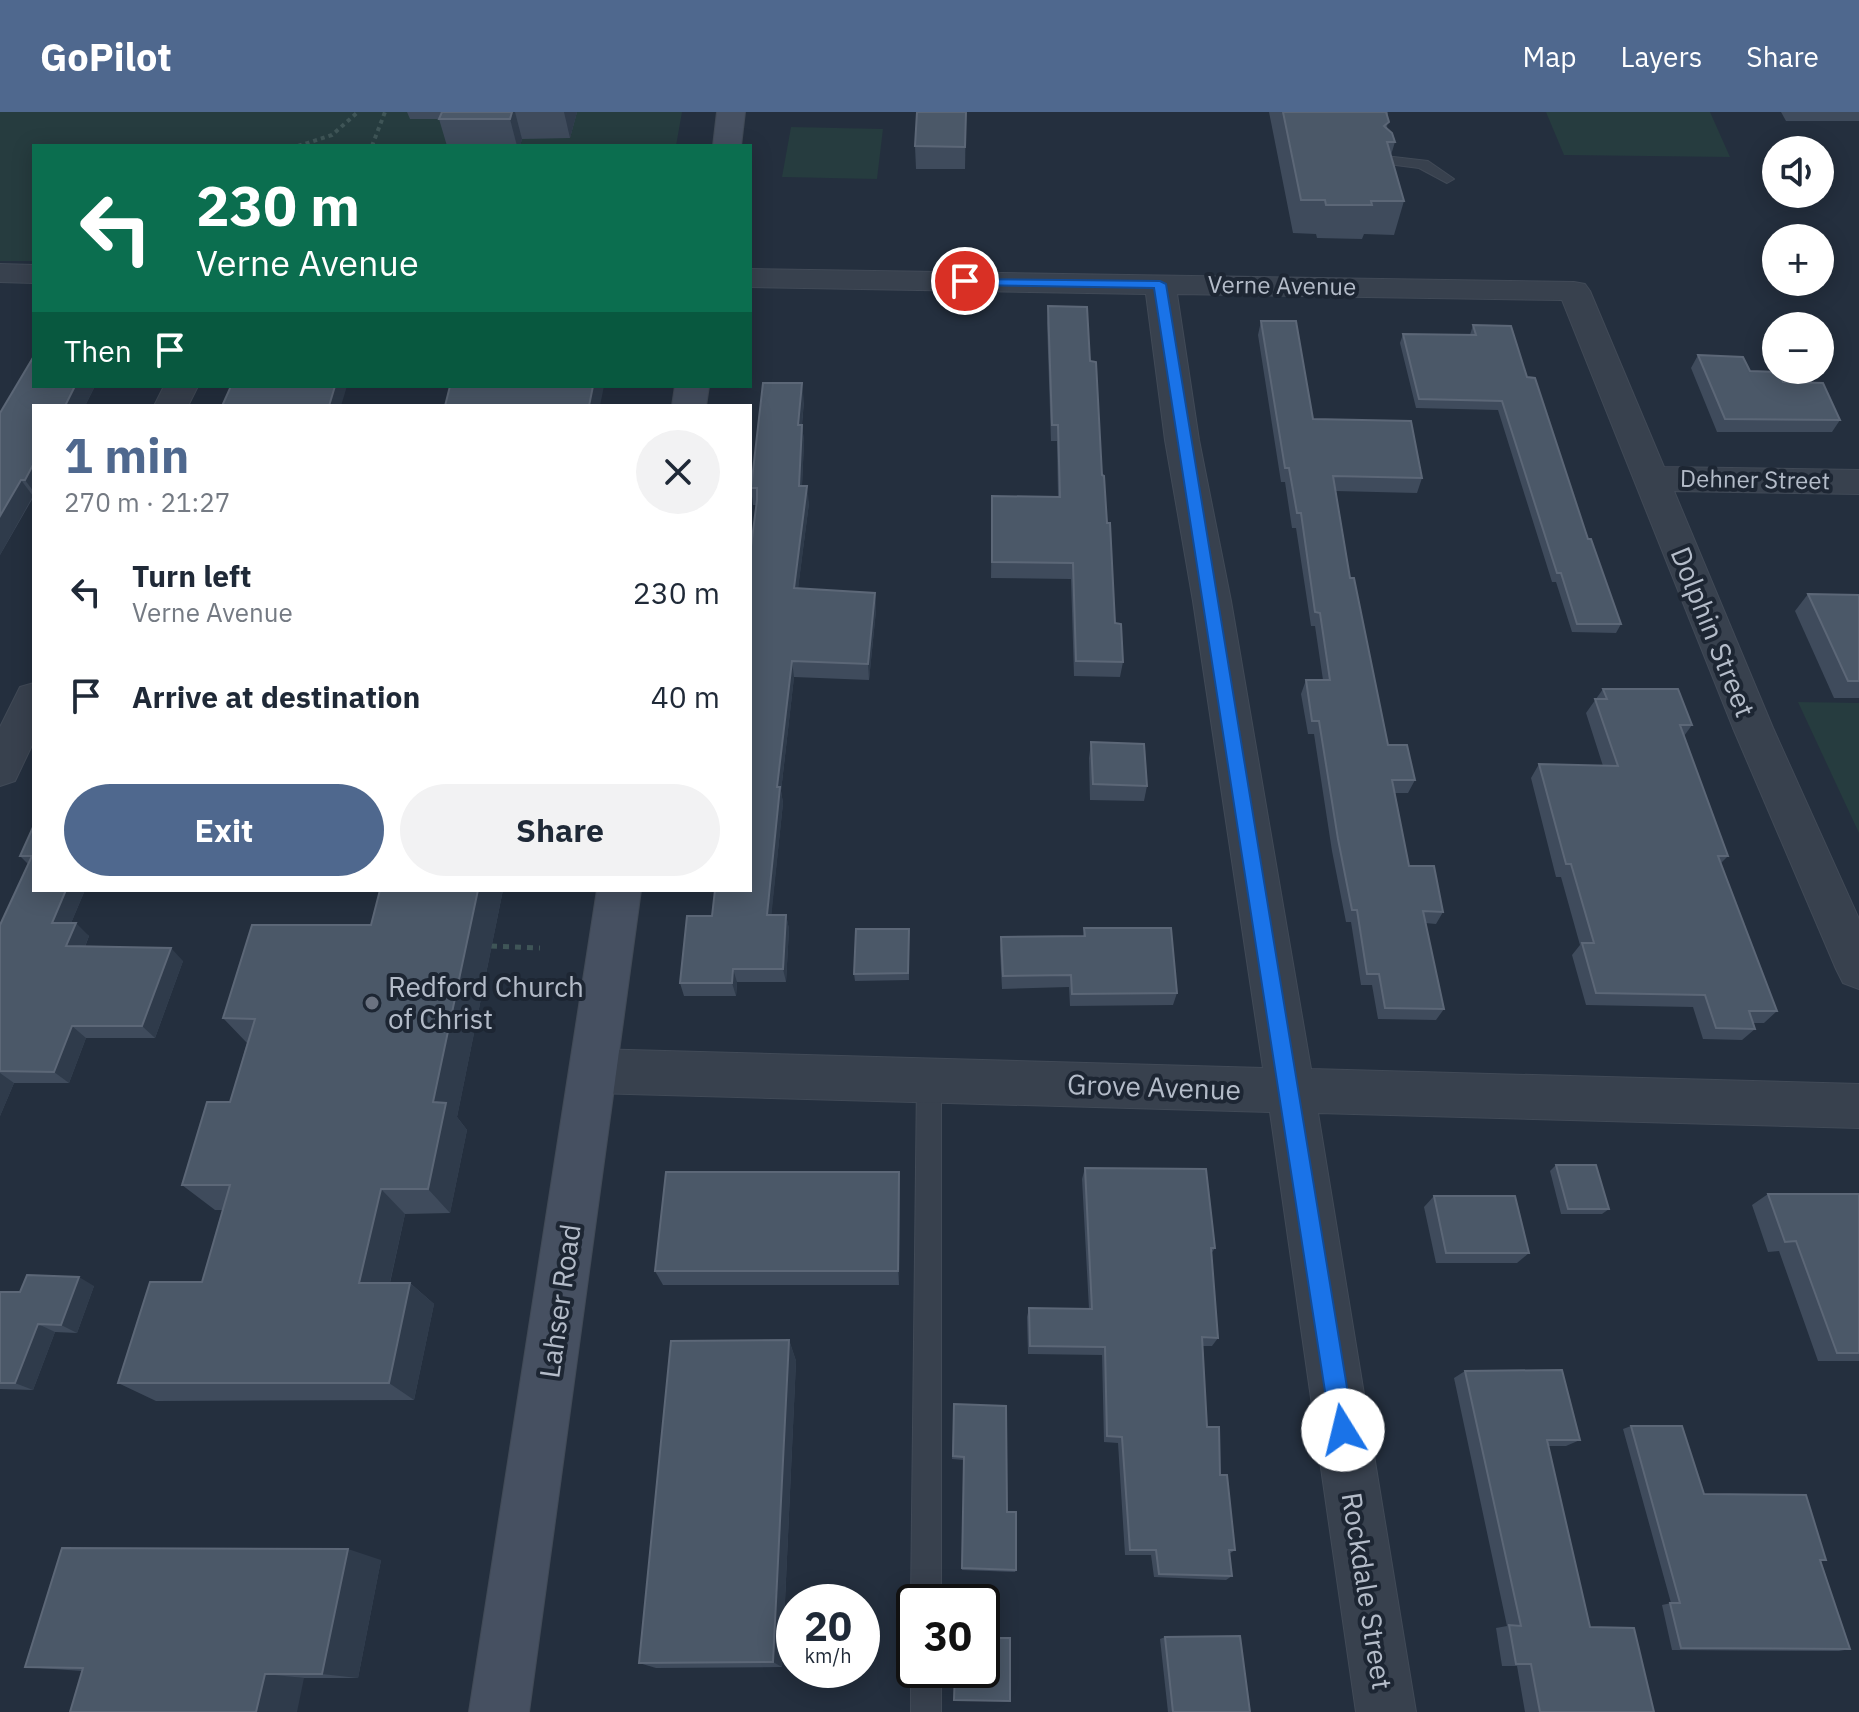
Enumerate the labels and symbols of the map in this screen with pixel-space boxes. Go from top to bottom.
pin [931,247,999,315]
street label: Verne Avenue [1207,268,1357,302]
street label: Dehner Street [1680,462,1830,496]
street label: Dolphin Street [1662,541,1764,722]
place label: Redford Church of Christ [388,968,584,1037]
marker: Redford Church of Christ [363,994,381,1012]
street label: Grove Avenue [1066,1065,1242,1108]
street label: Lahser Road [530,1222,589,1380]
position arrow [1301,1388,1385,1472]
street label: Rockdale Street [1334,1490,1401,1692]
speed limit sign: 30 [896,1584,1000,1688]

